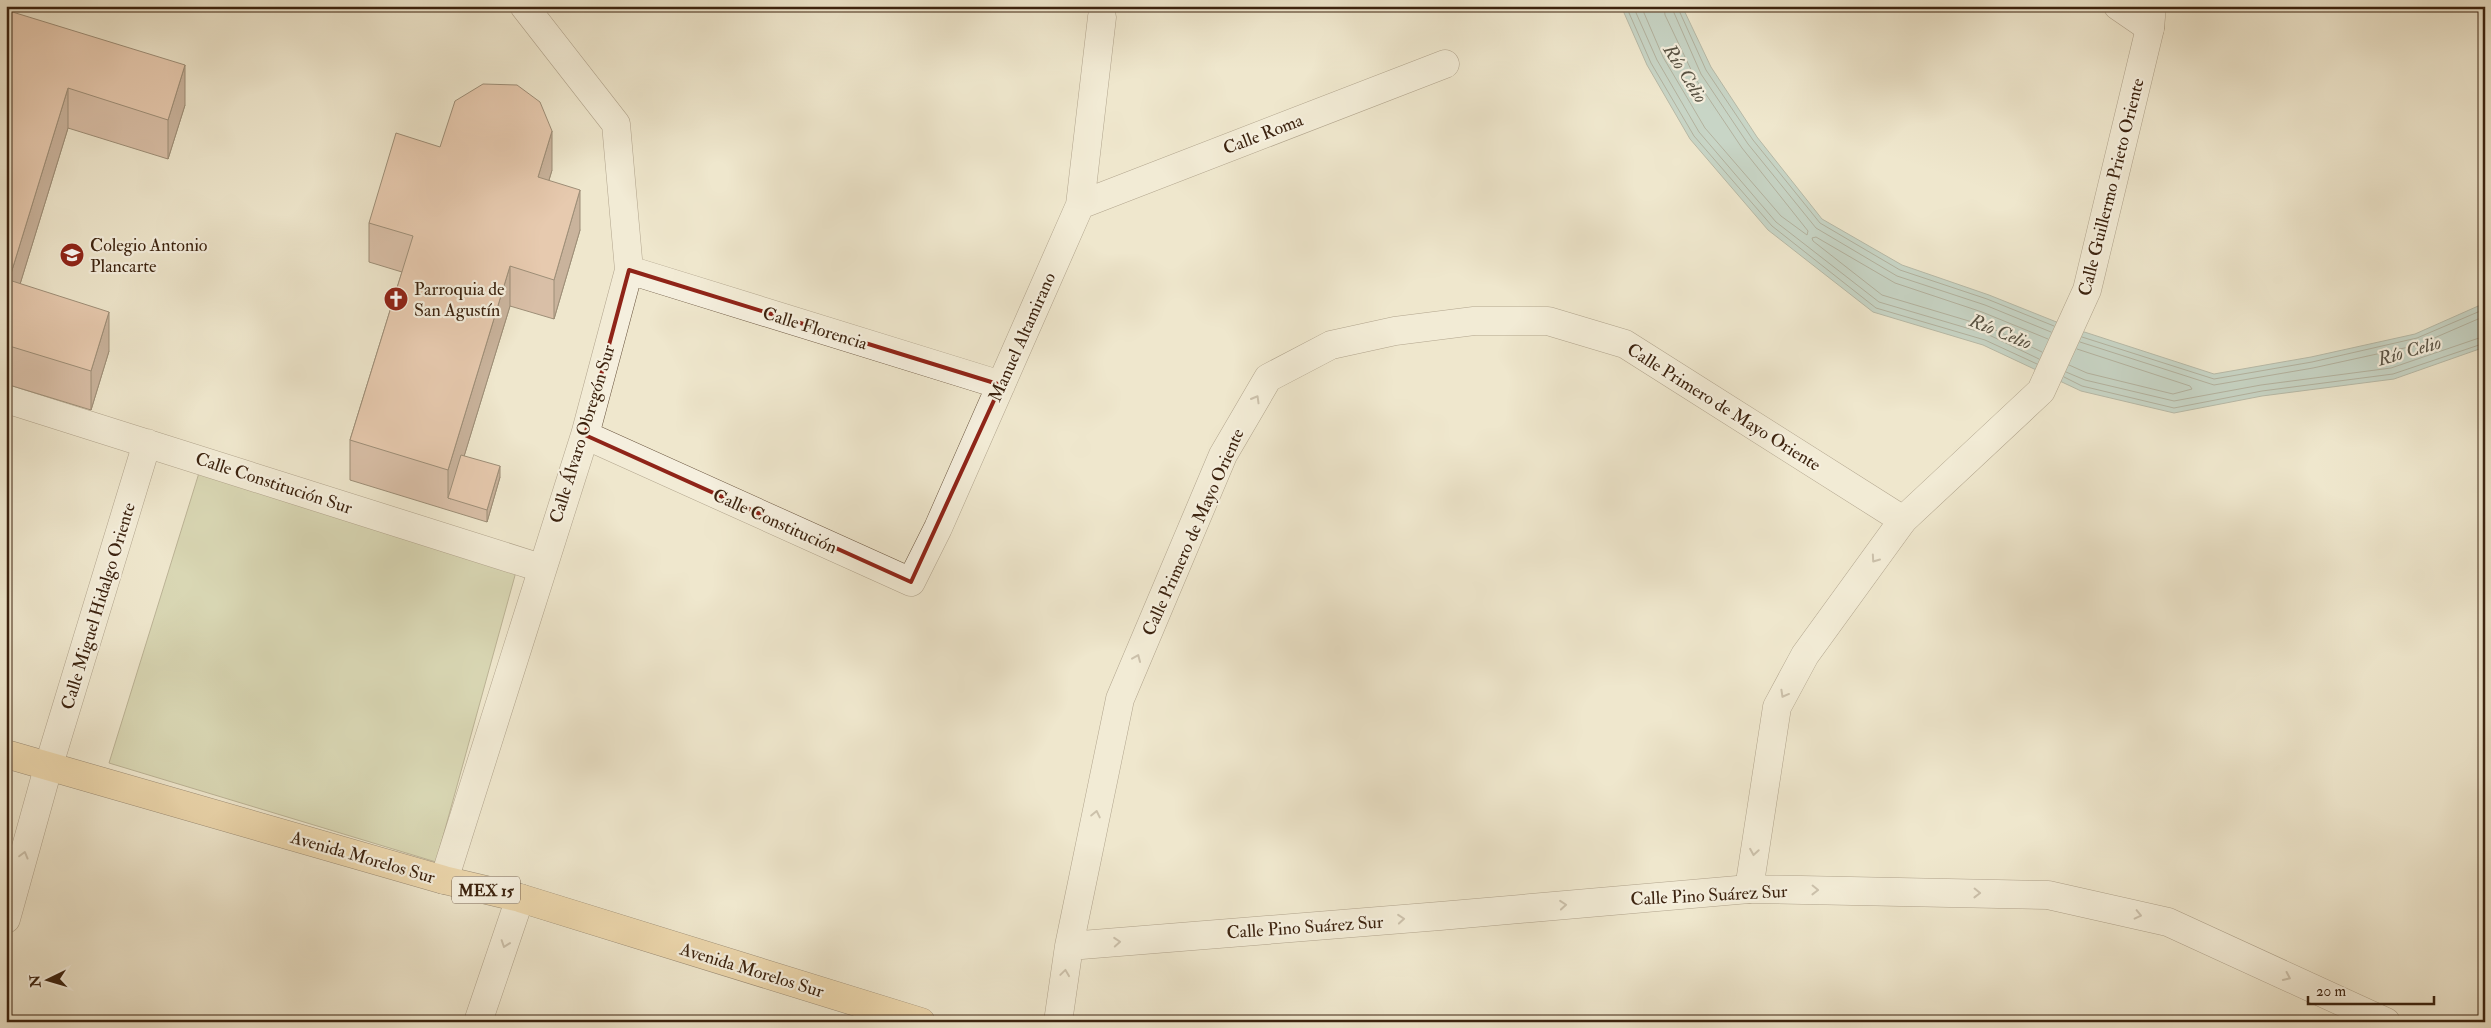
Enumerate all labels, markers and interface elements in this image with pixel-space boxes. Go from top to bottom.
water label: Río Celio [1657,39,1713,108]
street label: Calle Guillermo Prieto Oriente [2073,75,2150,298]
street label: Calle Roma [1220,109,1307,160]
place label: Colegio Antonio Plancarte [90,234,208,278]
school or university icon: Colegio Antonio Plancarte [59,242,85,268]
street label: Manuel Altamirano [984,269,1061,405]
place label: Parroquia de San Agustín [414,278,505,322]
church icon: Parroquia de San Agustín [383,286,409,312]
street label: Calle Florencia [760,302,871,355]
water label: Río Celio [1965,308,2035,355]
water label: Río Celio [2374,330,2444,372]
street label: Calle Primero de Mayo Oriente [1622,338,1825,477]
street label: Calle Álvaro Obregón Sur [544,342,621,526]
one-way arrow [1249,395,1259,404]
street label: Calle Primero de Mayo Oriente [1137,425,1250,639]
street label: Calle Constitución Sur [192,447,355,520]
street label: Calle Constitución [709,484,841,559]
street label: Calle Miguel Hidalgo Oriente [56,499,141,712]
one-way arrow [1872,553,1881,563]
one-way arrow [1131,654,1142,663]
one-way arrow [1780,688,1790,697]
one-way arrow [1090,810,1101,818]
street label: Avenida Morelos Sur [287,826,438,889]
one-way arrow [1750,848,1760,857]
one-way arrow [18,851,29,860]
road number: MEX 15 [452,876,520,904]
street label: Calle Pino Suárez Sur [1630,880,1788,911]
one-way arrow [1812,885,1819,895]
one-way arrow [1974,888,1982,899]
one-way arrow [1560,900,1568,911]
one-way arrow [2133,909,2142,920]
street label: Calle Pino Suárez Sur [1226,911,1385,944]
one-way arrow [1398,914,1406,925]
one-way arrow [1114,936,1122,947]
street label: Avenida Morelos Sur [676,937,827,1003]
one-way arrow [500,940,510,948]
north arrow [22,956,72,1006]
one-way arrow [1059,969,1069,978]
one-way arrow [2282,970,2291,980]
scale bar [2308,973,2435,1005]
text: N [26,974,45,989]
text: 20 m [2316,982,2346,1001]

